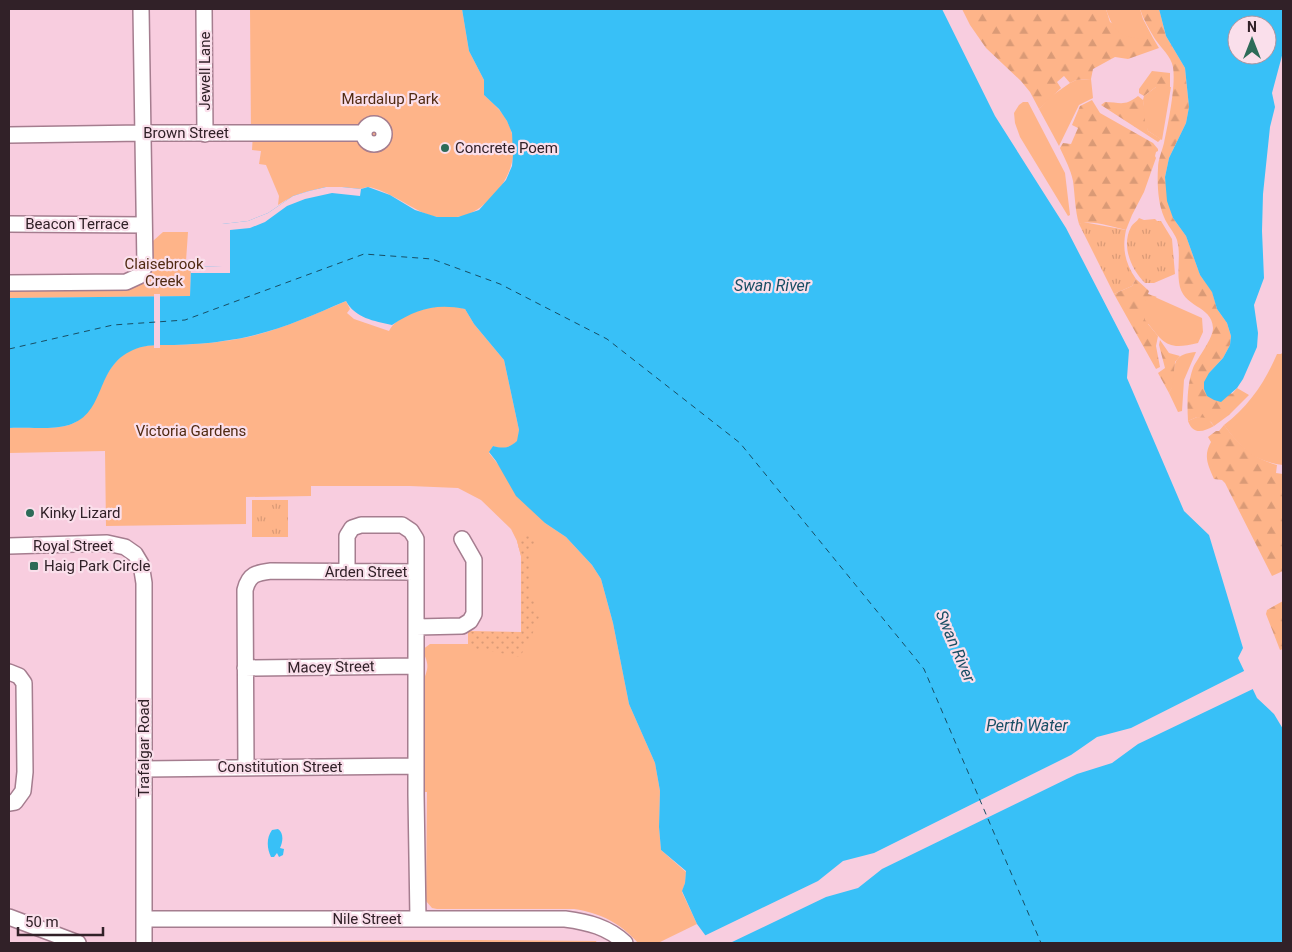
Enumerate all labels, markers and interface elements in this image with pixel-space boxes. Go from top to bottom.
north arrow [1227,15,1277,65]
text: N [1247,19,1257,35]
street label: Jewell Lane [196,31,214,110]
park label: Mardalup Park [341,90,439,108]
street label: Brown Street [143,124,229,142]
place label: Concrete Poem [455,139,558,157]
marker: Concrete Poem [439,142,451,154]
street label: Beacon Terrace [25,215,129,233]
park label: Claisebrook Creek [125,255,204,290]
water label: Swan River [734,276,811,295]
park label: Victoria Gardens [136,422,246,440]
place label: Kinky Lizard [40,504,121,522]
marker: Kinky Lizard [24,507,36,519]
street label: Royal Street [33,537,113,555]
place label: Haig Park Circle [44,557,150,575]
marker: Haig Park Circle [28,560,40,572]
street label: Arden Street [325,563,407,581]
water label: Swan River [932,607,979,686]
street label: Macey Street [287,657,375,677]
street label: Trafalgar Road [135,699,153,797]
water label: Perth Water [986,716,1069,735]
street label: Constitution Street [218,758,342,776]
scale bar [18,904,102,936]
street label: Nile Street [332,910,402,928]
text: 50 m [25,913,59,931]

